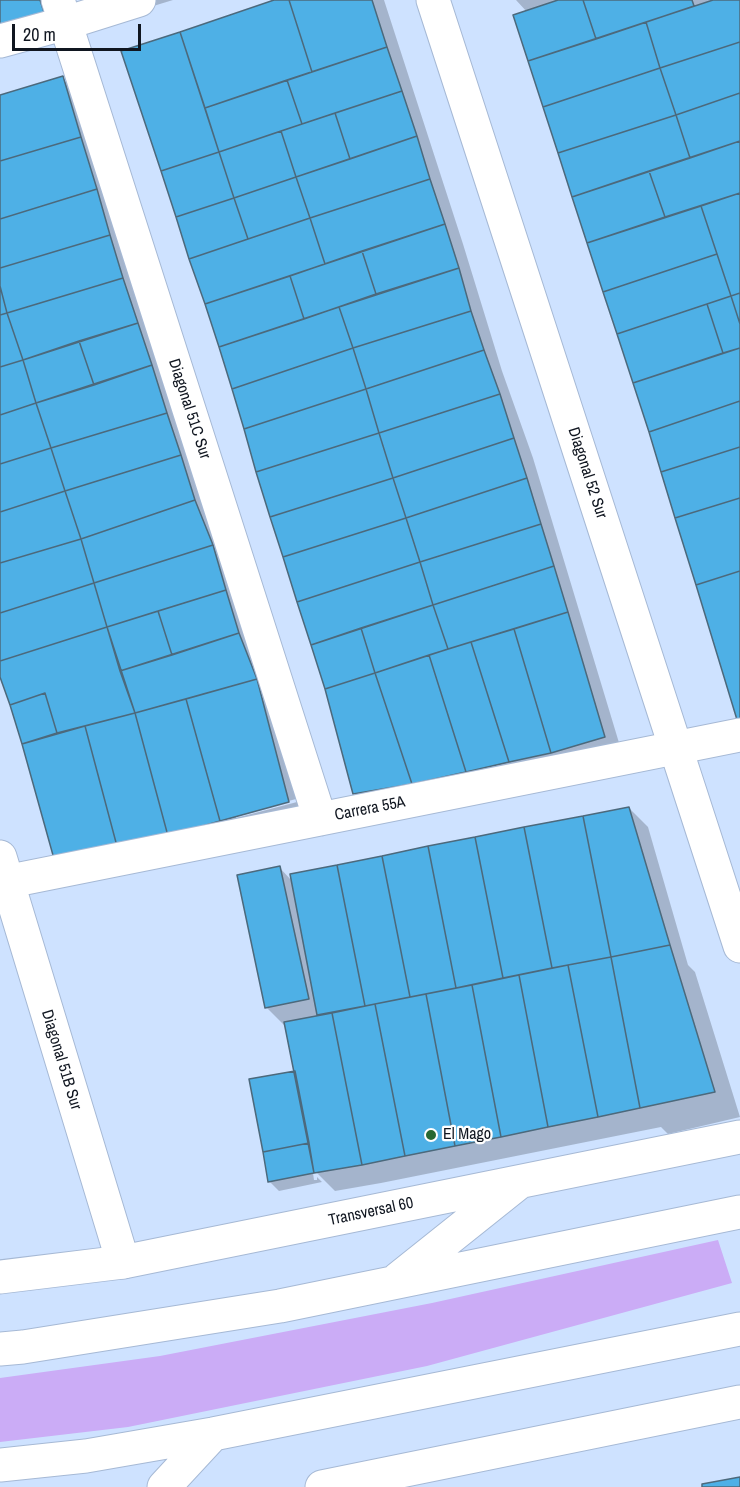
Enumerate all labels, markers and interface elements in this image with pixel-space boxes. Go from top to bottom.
scale bar [15,12,144,50]
text: 20 m [23,22,56,47]
street label: Diagonal 51C Sur [164,356,214,462]
street label: Diagonal 52 Sur [563,425,611,521]
street label: Carrera 55A [333,793,407,825]
street label: Diagonal 51B Sur [37,1008,85,1112]
place label: El Mago [443,1125,491,1145]
marker: El Mago [424,1128,438,1142]
street label: Transversal 60 [327,1194,415,1230]

